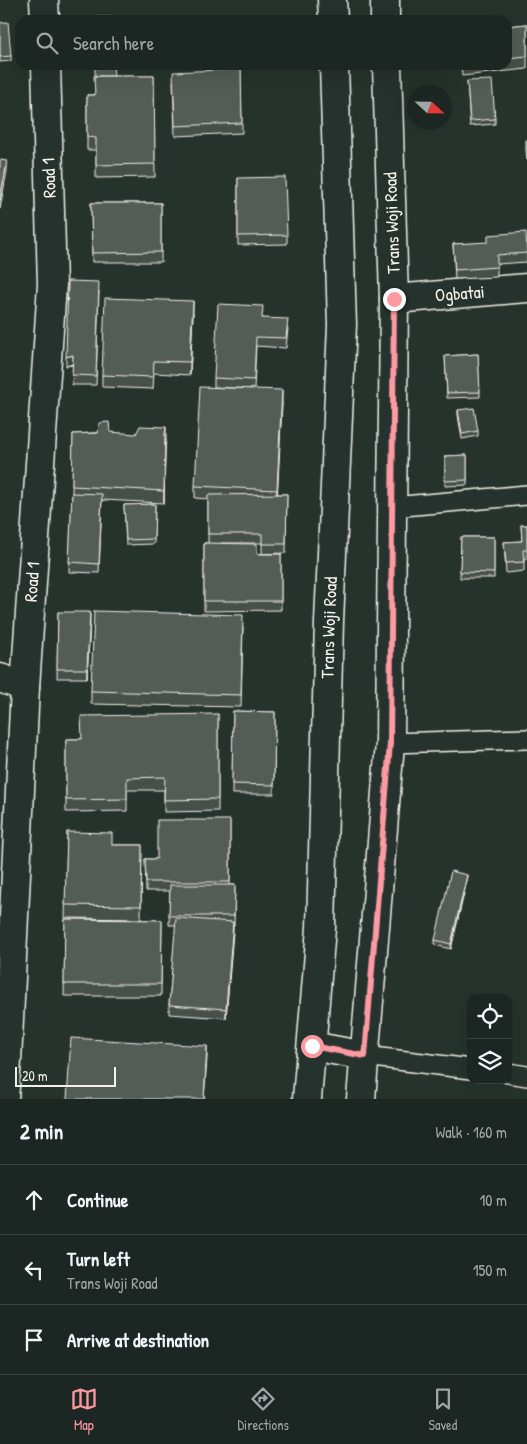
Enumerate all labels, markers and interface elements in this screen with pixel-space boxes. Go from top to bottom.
search box [15,15,512,70]
icon: search [33,29,61,57]
text: Search here [73,30,154,56]
north arrow [407,85,452,130]
street label: Road 1 [35,157,62,199]
street label: Trans Woji Road [377,172,406,274]
street label: Ogbatai [434,279,486,308]
route end [383,288,406,311]
street label: Road 1 [18,561,45,603]
street label: Trans Woji Road [315,576,343,679]
map controls [467,994,512,1084]
button: locate [467,994,512,1039]
route start [301,1035,324,1058]
button: layers [467,1039,512,1084]
scale bar [15,1064,116,1087]
text: 20 m [22,1066,48,1085]
text: 2 min [20,1117,63,1146]
text: Walk · 160 m [435,1121,507,1143]
icon: ahead [20,1186,48,1214]
text: Continue [67,1187,128,1213]
text: 10 m [479,1189,507,1211]
text: Turn left [67,1246,130,1272]
icon: left [20,1256,48,1284]
text: 150 m [473,1259,507,1281]
text: Trans Woji Road [67,1272,158,1294]
icon: arrive [20,1326,48,1354]
text: Arrive at destination [67,1327,209,1353]
tab: Map [70,1385,98,1434]
tab: Directions [237,1385,289,1434]
tab: Saved [429,1385,457,1434]

